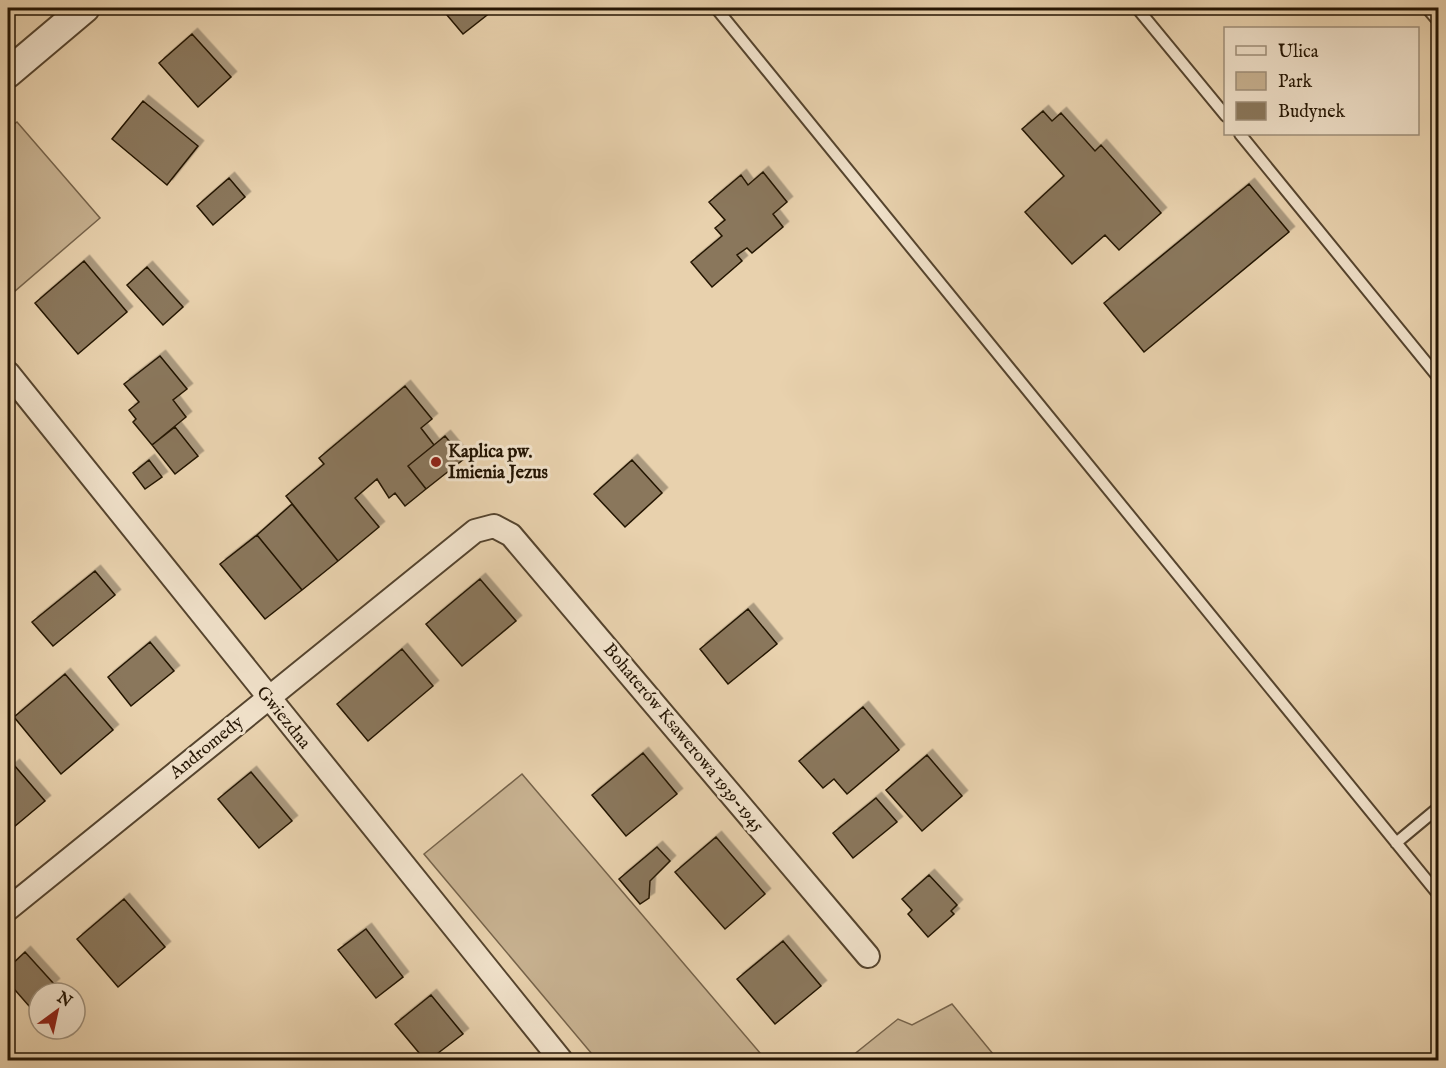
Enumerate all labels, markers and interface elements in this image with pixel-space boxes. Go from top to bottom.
legend [1224,27,1419,135]
text: Ulica [1278,41,1319,64]
text: Park [1278,71,1313,94]
text: Budynek [1278,101,1345,124]
place label: Kaplica pw. Imienia Jezus [448,441,549,485]
marker: Kaplica pw. Imienia Jezus [429,455,443,469]
street label: Bohaterów Ksawerowa 1939-1945 [597,639,769,837]
street label: Gwiezdna [251,682,315,754]
street label: Andromedy [165,711,249,785]
north arrow [27,981,87,1041]
text: N [52,987,75,1012]

